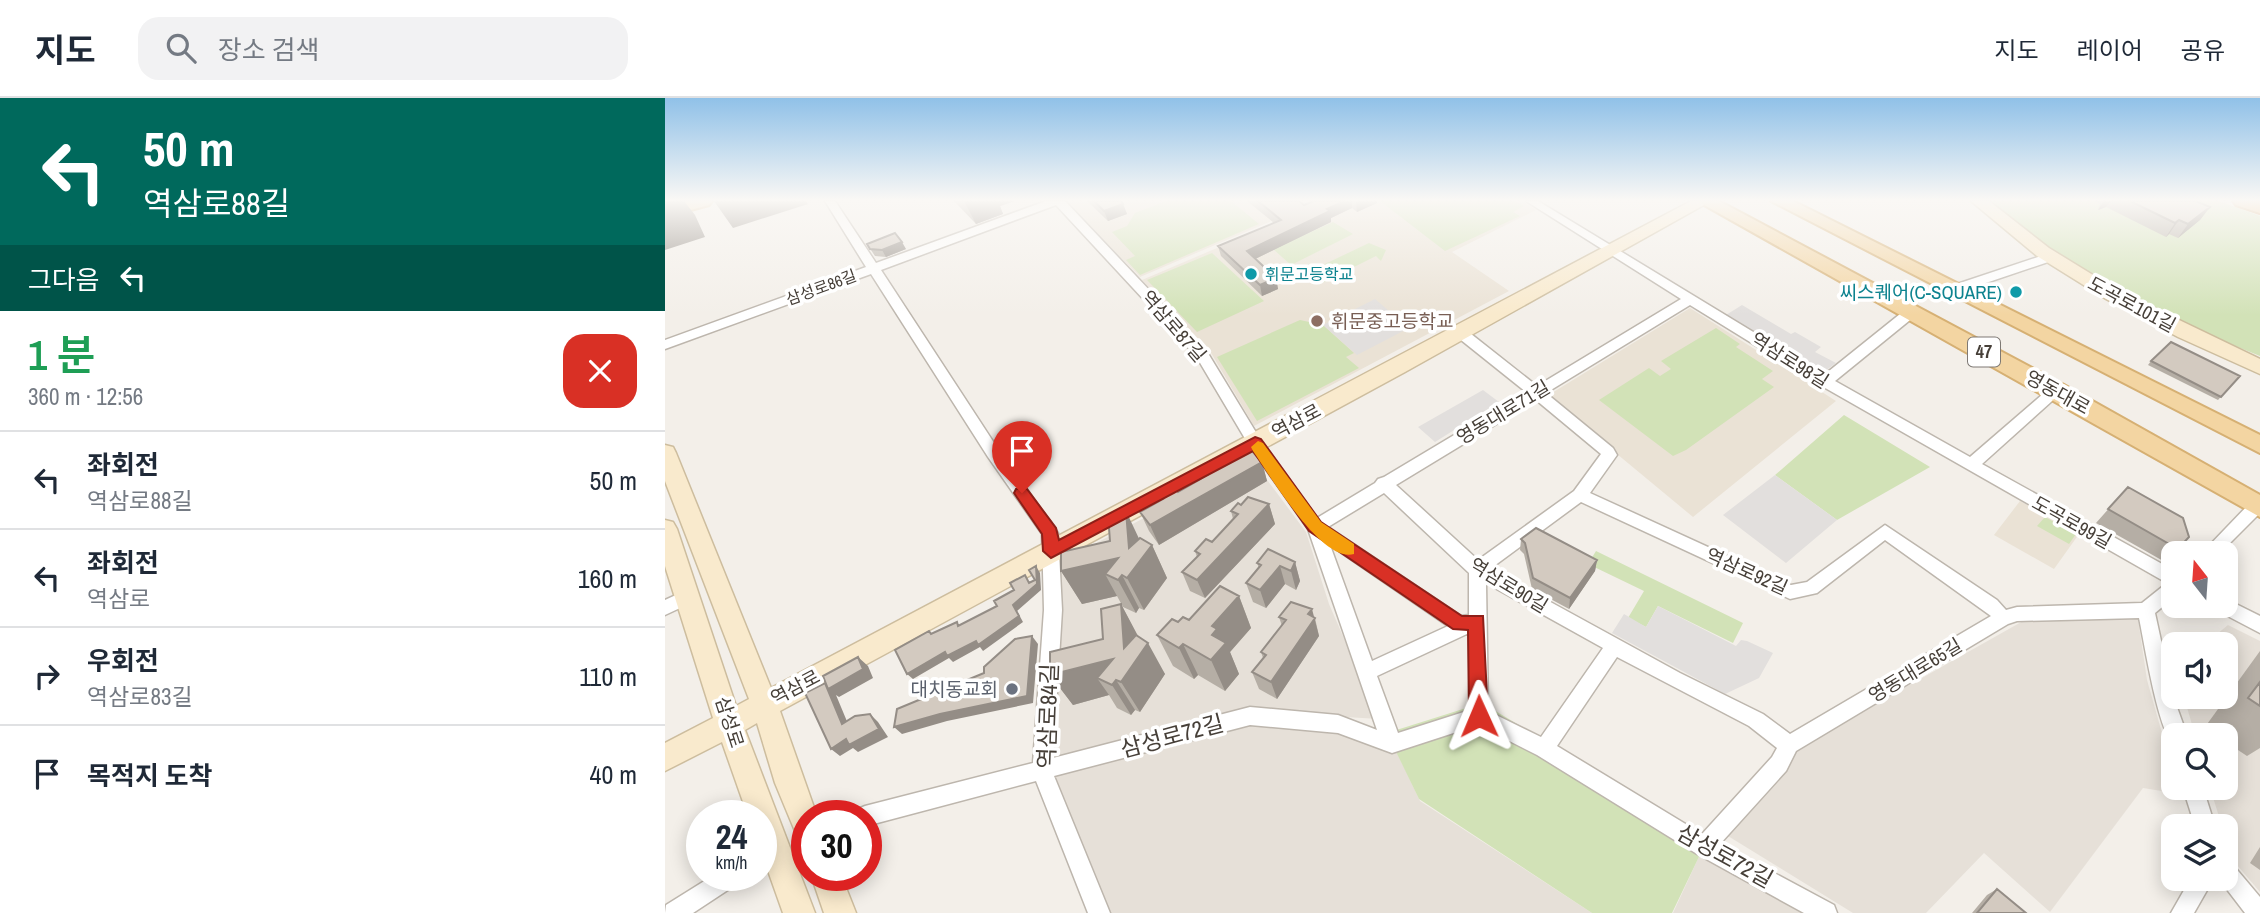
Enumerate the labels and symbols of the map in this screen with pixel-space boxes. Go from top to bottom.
place label: 휘문고등학교 [1265,263,1353,285]
street label: 삼성로86길 [783,264,859,310]
marker: 휘문고등학교 [1243,266,1259,282]
street label: 도곡로101길 [2084,270,2180,338]
place label: 씨스퀘어(C-SQUARE) [1839,279,2002,305]
marker: 씨스퀘어(C-SQUARE) [2008,284,2024,300]
street label: 역삼로87길 [1136,285,1212,367]
place label: 휘문중고등학교 [1331,308,1453,334]
marker: 휘문중고등학교 [1309,313,1325,329]
street label: 역삼로98길 [1746,326,1834,394]
road number: 47 [1968,338,2000,366]
street label: 영동대로 [2021,364,2095,420]
street label: 영동대로71길 [1451,374,1555,450]
street label: 역삼로 [1267,397,1325,445]
pin [992,421,1052,493]
street label: 도곡로99길 [2028,489,2116,555]
street label: 역삼로92길 [1702,541,1792,601]
north arrow [2161,541,2238,618]
street label: 역삼로90길 [1465,551,1553,619]
street label: 영동대로65길 [1863,632,1967,708]
street label: 역삼로 [766,663,824,711]
street label: 역삼로84길 [1030,663,1065,769]
place label: 대치동교회 [911,676,998,702]
position arrow [1442,679,1516,753]
marker: 대치동교회 [1004,681,1020,697]
street label: 삼성로 [710,693,750,751]
street label: 삼성로72길 [1117,707,1227,764]
speed limit sign: 30 [791,800,882,891]
street label: 삼성로72길 [1672,816,1779,895]

